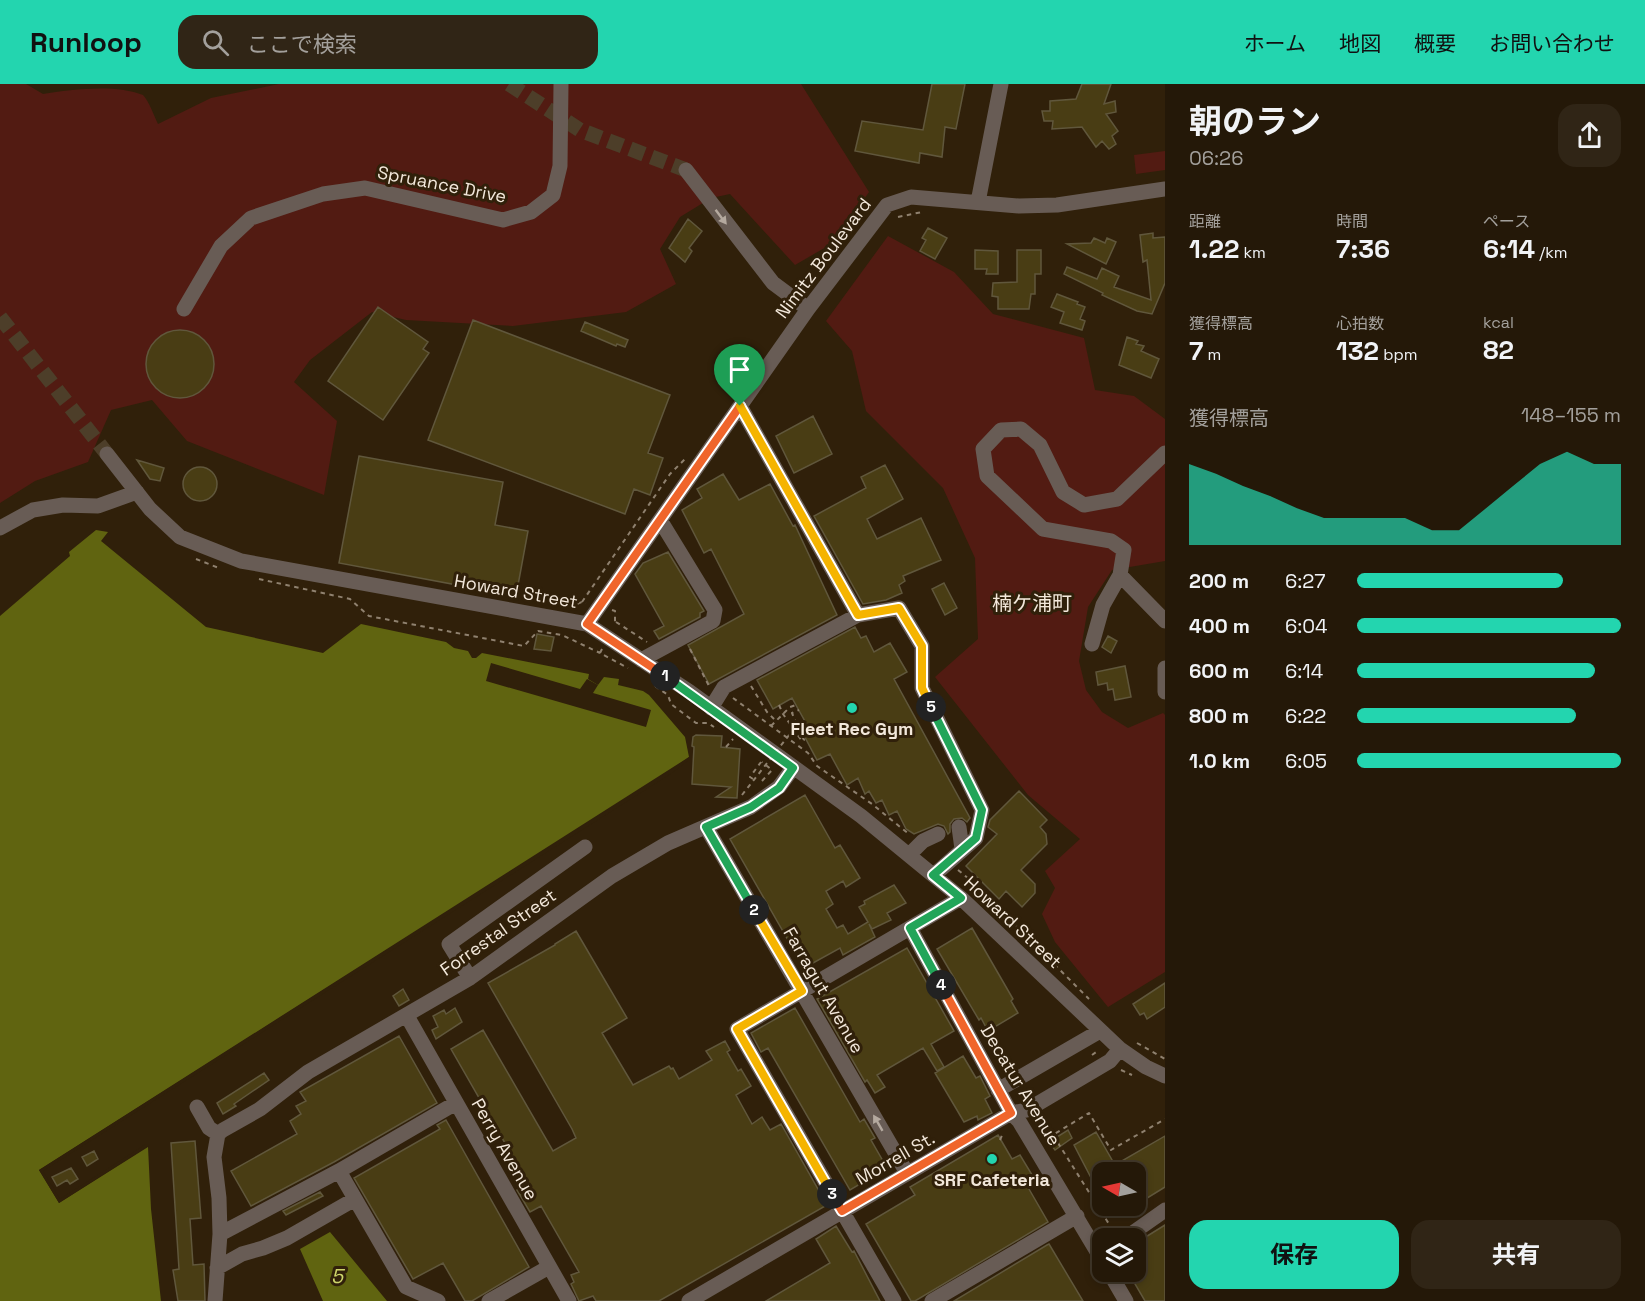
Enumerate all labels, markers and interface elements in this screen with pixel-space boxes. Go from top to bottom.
search box [178,15,598,69]
text: Runloop [30,24,142,60]
icon: search [199,26,232,59]
text: ここで検索 [247,30,357,58]
text: ホーム [1244,30,1306,57]
text: 地図 [1339,30,1381,57]
text: 概要 [1414,30,1456,57]
text: お問い合わせ [1489,30,1615,57]
text: 朝のラン [1189,101,1321,143]
button: share [1558,104,1621,167]
text: 06:26 [1189,145,1243,171]
street label: Spruance Drive [376,160,508,208]
street label: Nimitz Boulevard [770,193,876,323]
one-way arrow [715,209,727,225]
text: 距離 [1189,211,1221,232]
text: 時間 [1336,211,1368,232]
text: ペース [1483,211,1530,232]
text: 1.22 [1189,232,1239,266]
text: 7:36 [1336,232,1390,266]
text: 6:14 [1483,232,1535,266]
text: km [1239,242,1266,263]
text: /km [1535,242,1568,263]
text: kcal [1483,312,1514,333]
text: 獲得標高 [1189,313,1253,334]
text: 心拍数 [1336,313,1384,334]
text: 82 [1483,333,1514,367]
text: 7 [1189,334,1203,368]
text: 132 [1336,334,1379,368]
pin [714,344,765,406]
text: m [1203,344,1221,365]
text: bpm [1379,344,1418,365]
icon: arrive [723,353,756,386]
text: 148–155 m [1521,402,1621,428]
text: 獲得標高 [1189,405,1269,431]
text: 200 m [1189,568,1249,594]
text: 6:27 [1285,568,1325,594]
street label: Howard Street [452,569,580,613]
district label: 楠ケ浦町 [992,590,1072,616]
text: 400 m [1189,613,1250,639]
text: 6:04 [1285,613,1328,639]
text: 600 m [1189,658,1249,684]
text: 6:14 [1285,658,1323,684]
pin: 1 [650,661,680,691]
text: 1 [661,665,669,686]
pin: 5 [916,692,946,722]
text: 5 [926,696,936,717]
marker: Fleet Rec Gym [845,701,859,715]
text: 800 m [1189,703,1249,729]
text: 6:22 [1285,703,1326,729]
place label: Fleet Rec Gym [791,717,913,740]
text: 1.0 km [1189,748,1250,774]
text: 6:05 [1285,748,1327,774]
street label: Howard Street [959,871,1067,973]
street label: Forrestal Street [435,883,561,981]
pin: 2 [739,895,769,925]
text: 2 [749,899,759,920]
street label: Farragut Avenue [779,923,869,1057]
pin: 4 [926,970,956,1000]
text: 4 [936,974,946,995]
street label: Decatur Avenue [976,1020,1066,1150]
street label: Perry Avenue [467,1094,543,1204]
one-way arrow [873,1114,883,1131]
street label: Morrell St. [851,1126,939,1190]
marker: SRF Cafeteria [985,1152,999,1166]
north arrow [1092,1162,1146,1216]
map controls [1092,1162,1146,1282]
place label: SRF Cafeteria [934,1168,1051,1191]
pin: 3 [817,1179,847,1209]
text: 3 [827,1183,837,1204]
button: 保存 [1189,1220,1399,1289]
button: 共有 [1411,1220,1621,1289]
button: layers [1092,1228,1146,1282]
water label: 5 [331,1263,346,1289]

